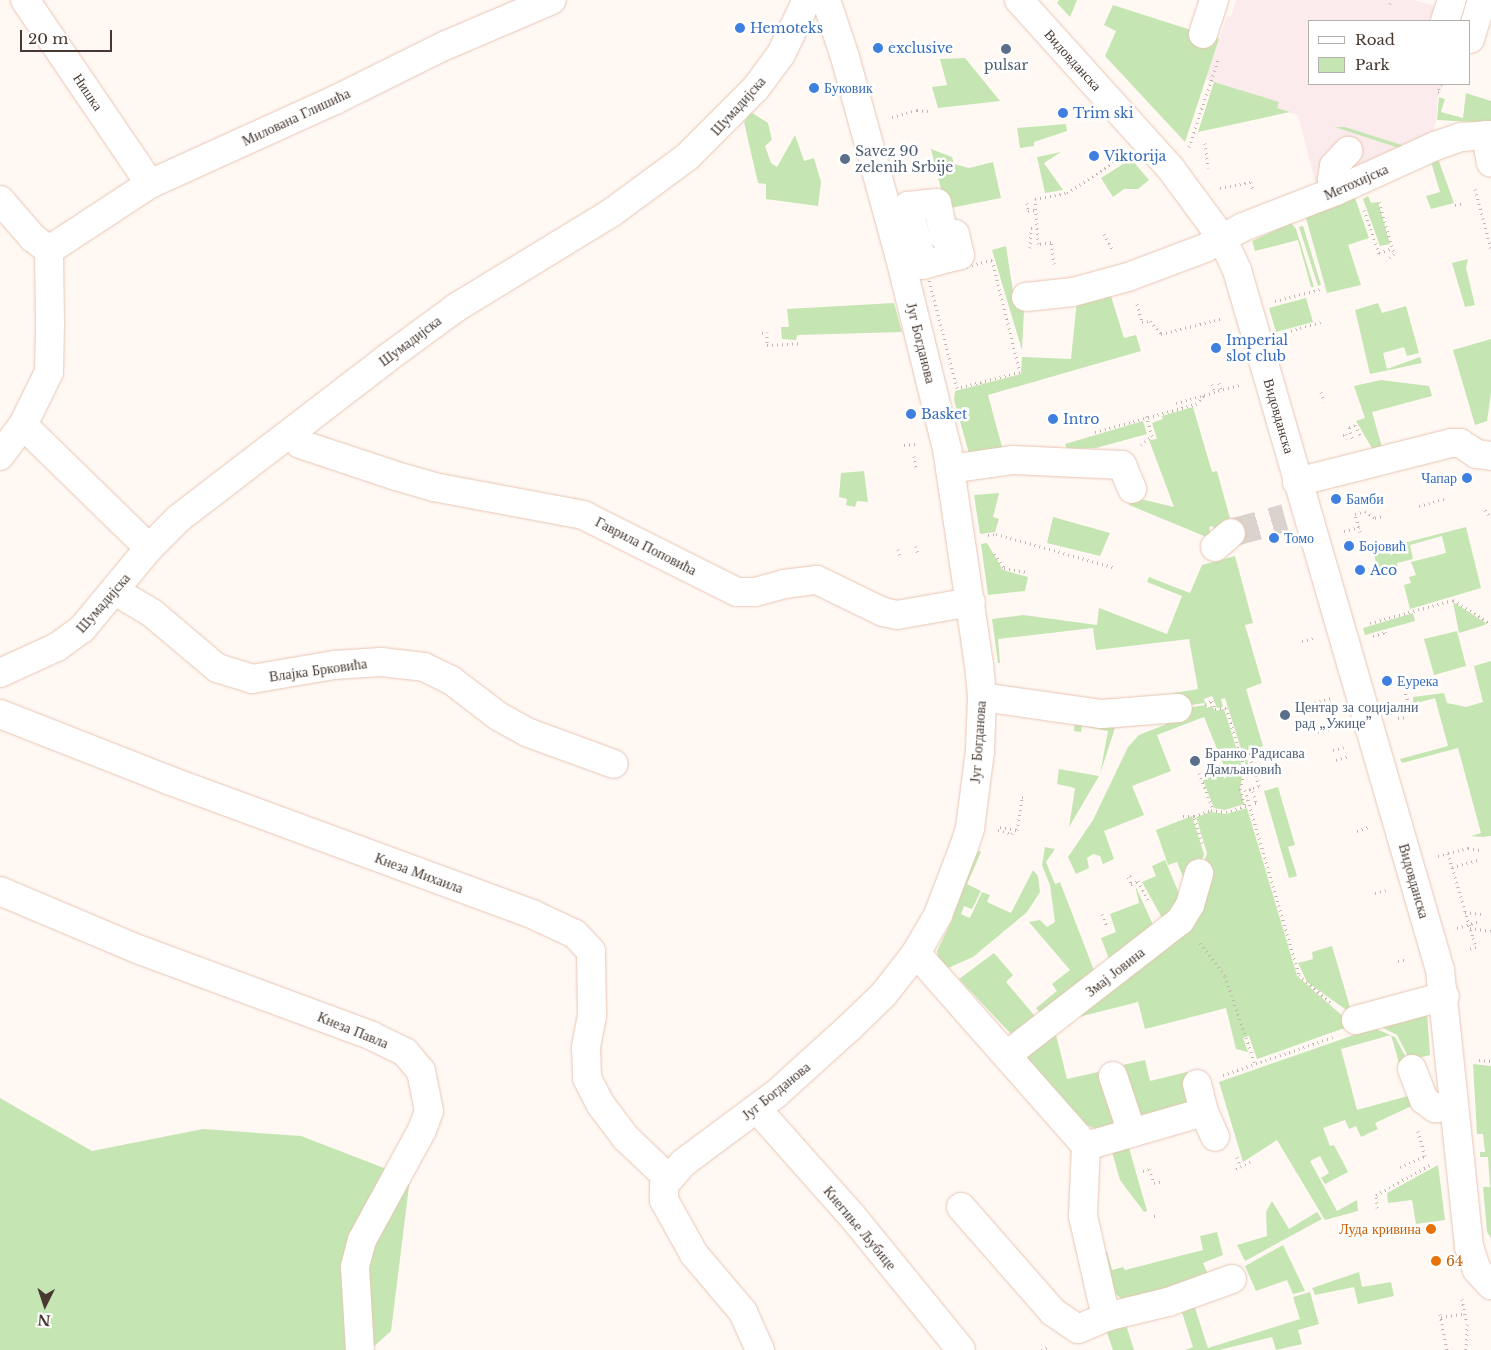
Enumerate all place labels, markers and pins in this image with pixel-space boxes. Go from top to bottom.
place label: Hemoteks [750,20,823,36]
marker: Hemoteks [734,22,746,34]
place label: exclusive [888,40,953,56]
marker: exclusive [872,42,884,54]
marker: pulsar [1000,43,1012,55]
place label: pulsar [984,57,1028,73]
place label: Буковик [824,80,873,96]
marker: Буковик [808,82,820,94]
place label: Trim ski [1073,105,1133,121]
marker: Trim ski [1057,107,1069,119]
place label: Savez 90 zelenih Srbije [855,143,953,176]
place label: Viktorija [1104,148,1166,164]
marker: Viktorija [1088,150,1100,162]
marker: Savez 90 zelenih Srbije [839,153,851,165]
place label: Imperial slot club [1226,332,1288,364]
marker: Imperial slot club [1210,342,1222,354]
place label: Basket [921,406,967,422]
marker: Basket [905,408,917,420]
place label: Intro [1063,411,1099,427]
marker: Intro [1047,413,1059,425]
place label: Чапар [1421,470,1457,486]
marker: Чапар [1461,472,1473,484]
place label: Бамби [1346,491,1384,507]
marker: Бамби [1330,493,1342,505]
place label: Томо [1284,530,1314,546]
marker: Томо [1268,532,1280,544]
place label: Бојовић [1359,538,1406,554]
marker: Бојовић [1343,540,1355,552]
place label: Aco [1370,562,1397,578]
marker: Aco [1354,564,1366,576]
place label: Еурека [1397,673,1439,689]
marker: Еурека [1381,675,1393,687]
place label: Центар за социјални рад „Ужице” [1295,699,1418,732]
marker: Центар за социјални рад „Ужице” [1279,709,1291,721]
place label: Бранко Радисава Дамљановић [1205,745,1305,778]
marker: Бранко Радисава Дамљановић [1189,755,1201,767]
place label: Луда кривина [1339,1221,1421,1237]
marker: Луда кривина [1425,1223,1437,1235]
place label: 64 [1446,1253,1463,1269]
marker: 64 [1430,1255,1442,1267]

